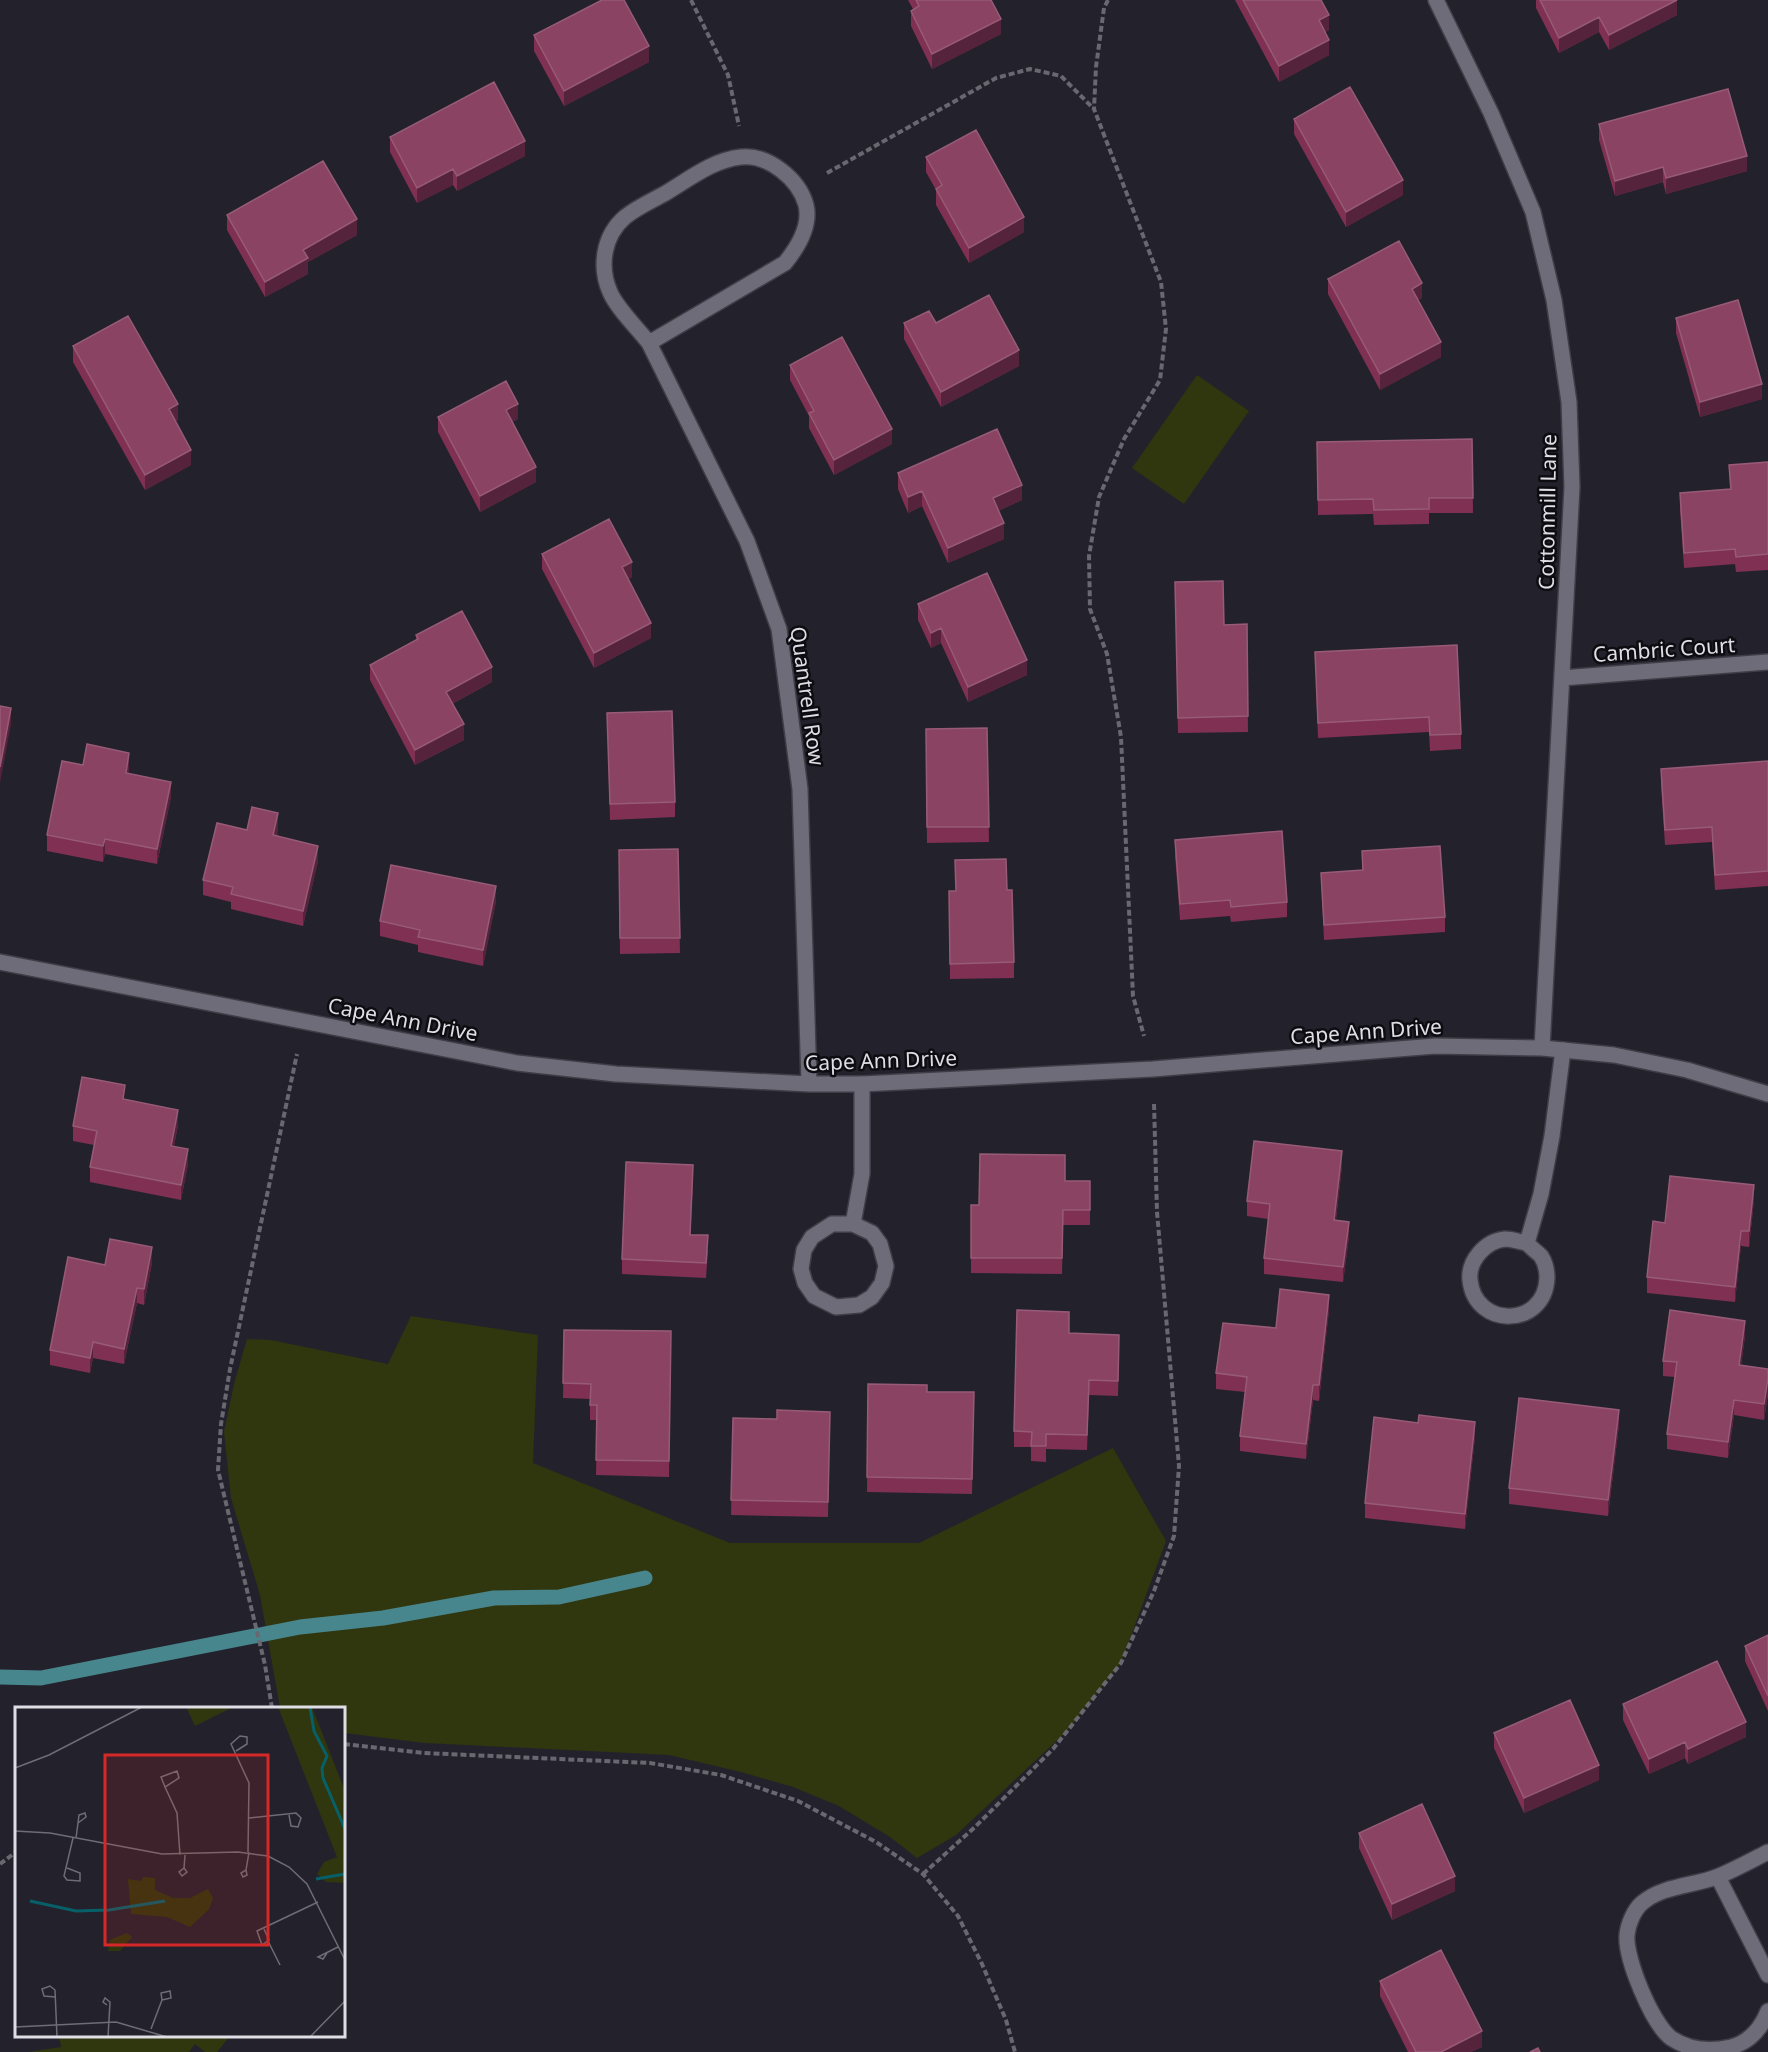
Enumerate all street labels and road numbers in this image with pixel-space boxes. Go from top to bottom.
street label: Cottonmill Lane [1532,434,1562,590]
street label: Quantrell Row [784,625,832,768]
street label: Cambric Court [1592,630,1736,668]
street label: Cape Ann Drive [326,991,480,1047]
street label: Cape Ann Drive [1289,1012,1443,1050]
street label: Cape Ann Drive [805,1043,957,1077]

